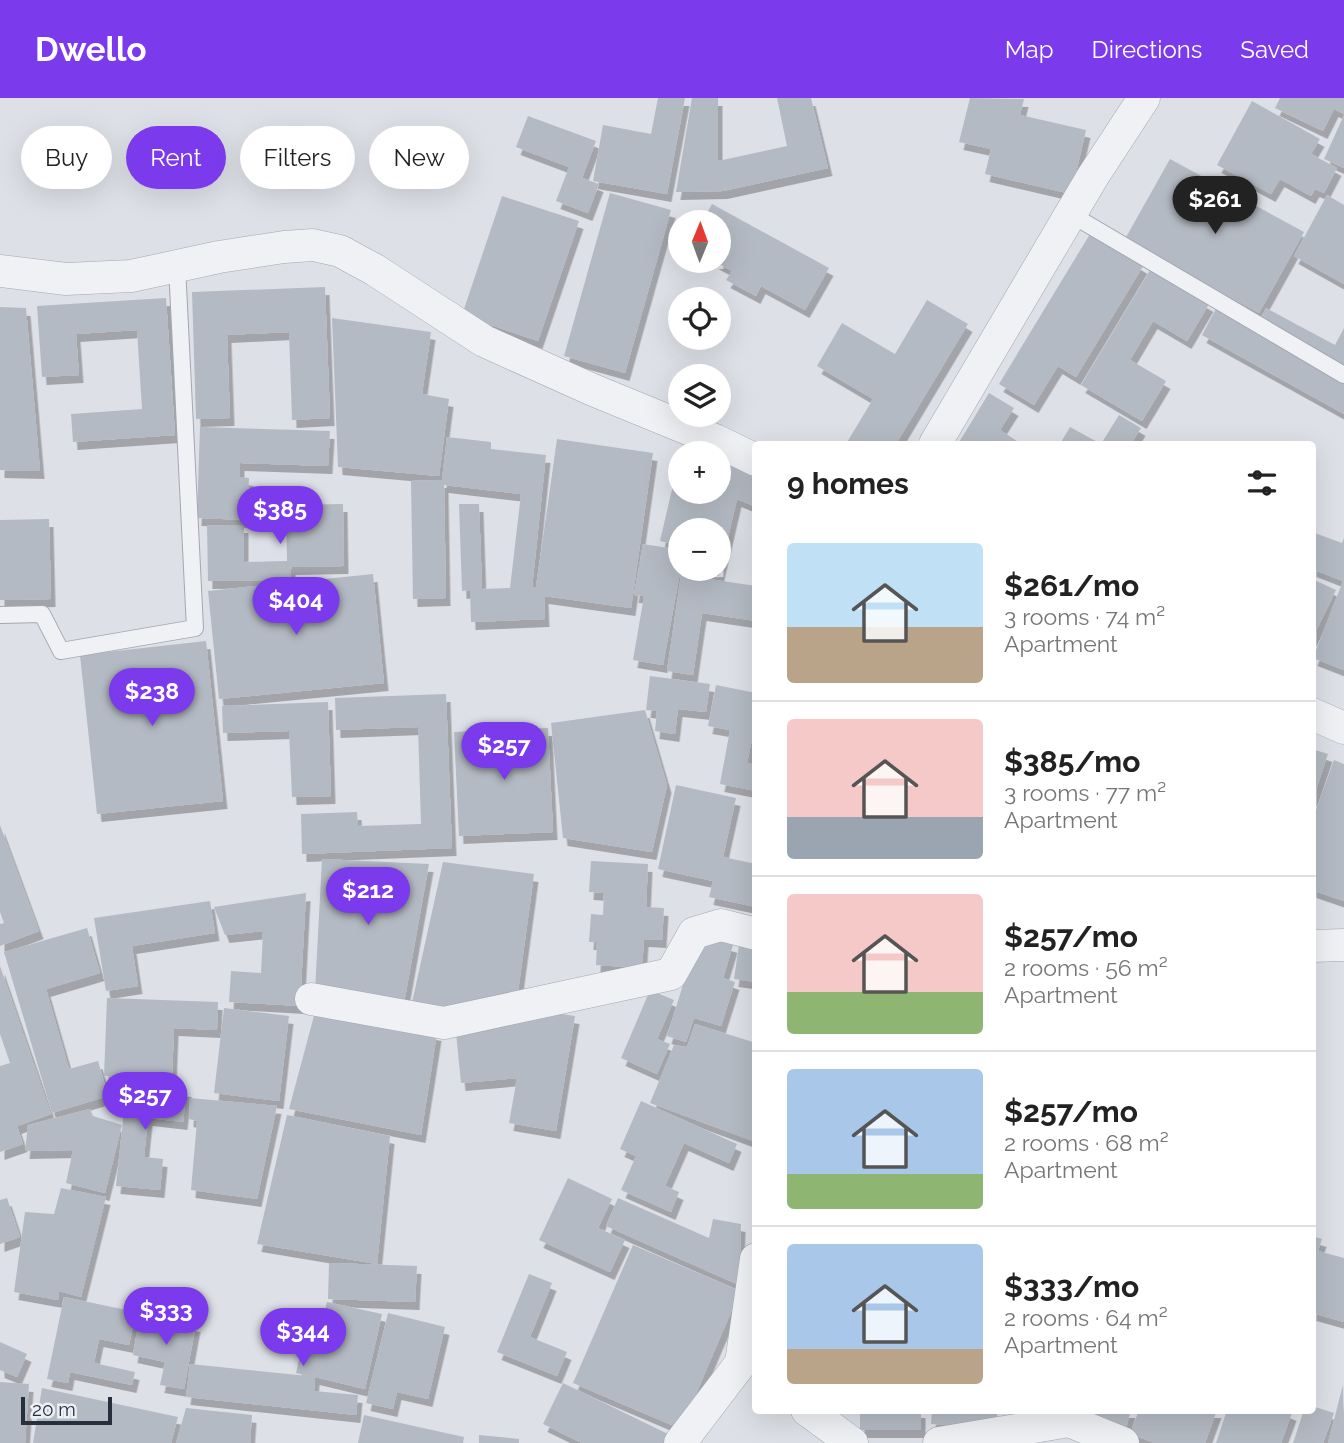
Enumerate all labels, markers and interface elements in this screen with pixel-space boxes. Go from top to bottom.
text: Dwello [35,30,146,69]
text: Map [1005,35,1054,64]
text: Directions [1092,35,1202,64]
text: Saved [1240,35,1309,64]
chip: Buy [21,126,112,189]
chip: Rent [126,126,226,189]
chip: Filters [240,126,355,189]
chip: New [369,126,469,189]
pin: $261 [1174,176,1256,236]
text: $261 [1189,185,1241,212]
north arrow [668,210,732,273]
map controls [668,210,731,581]
button: locate [668,287,731,350]
button: layers [668,364,731,427]
button: + [668,441,731,504]
icon: filters [1243,464,1281,502]
text: 9 homes [787,466,909,501]
pin: $385 [239,486,321,546]
text: $385 [253,495,307,522]
button: − [668,518,731,581]
text: $261/mo [1004,568,1139,603]
icon: home [843,571,927,655]
pin: $404 [255,578,337,637]
text: $404 [269,586,323,613]
text: 3 rooms · 74 m² [1004,603,1165,630]
text: Apartment [1004,630,1118,657]
pin: $238 [111,668,193,728]
text: $238 [125,677,179,704]
pin: $257 [463,722,545,782]
text: $257 [477,731,531,758]
text: $385/mo [1004,744,1140,779]
icon: home [843,747,927,831]
text: 3 rooms · 77 m² [1004,779,1166,806]
text: Apartment [1004,806,1118,833]
pin: $212 [327,868,409,927]
text: $212 [342,876,394,903]
text: $257/mo [1004,919,1138,954]
icon: home [843,922,927,1006]
text: 2 rooms · 56 m² [1004,954,1168,981]
text: Apartment [1004,981,1118,1008]
pin: $257 [104,1072,186,1132]
text: $257 [118,1081,172,1108]
text: $257/mo [1004,1094,1138,1129]
icon: home [843,1097,927,1181]
text: 2 rooms · 68 m² [1004,1129,1169,1156]
text: Apartment [1004,1156,1118,1183]
text: $333/mo [1004,1269,1139,1304]
icon: home [843,1272,927,1356]
pin: $333 [125,1288,207,1347]
text: $333 [140,1296,192,1323]
text: 2 rooms · 64 m² [1004,1304,1168,1331]
pin: $344 [262,1308,344,1368]
text: $344 [276,1317,330,1344]
text: Apartment [1004,1331,1118,1358]
scale bar [21,1394,112,1426]
text: 20 m [32,1398,76,1420]

